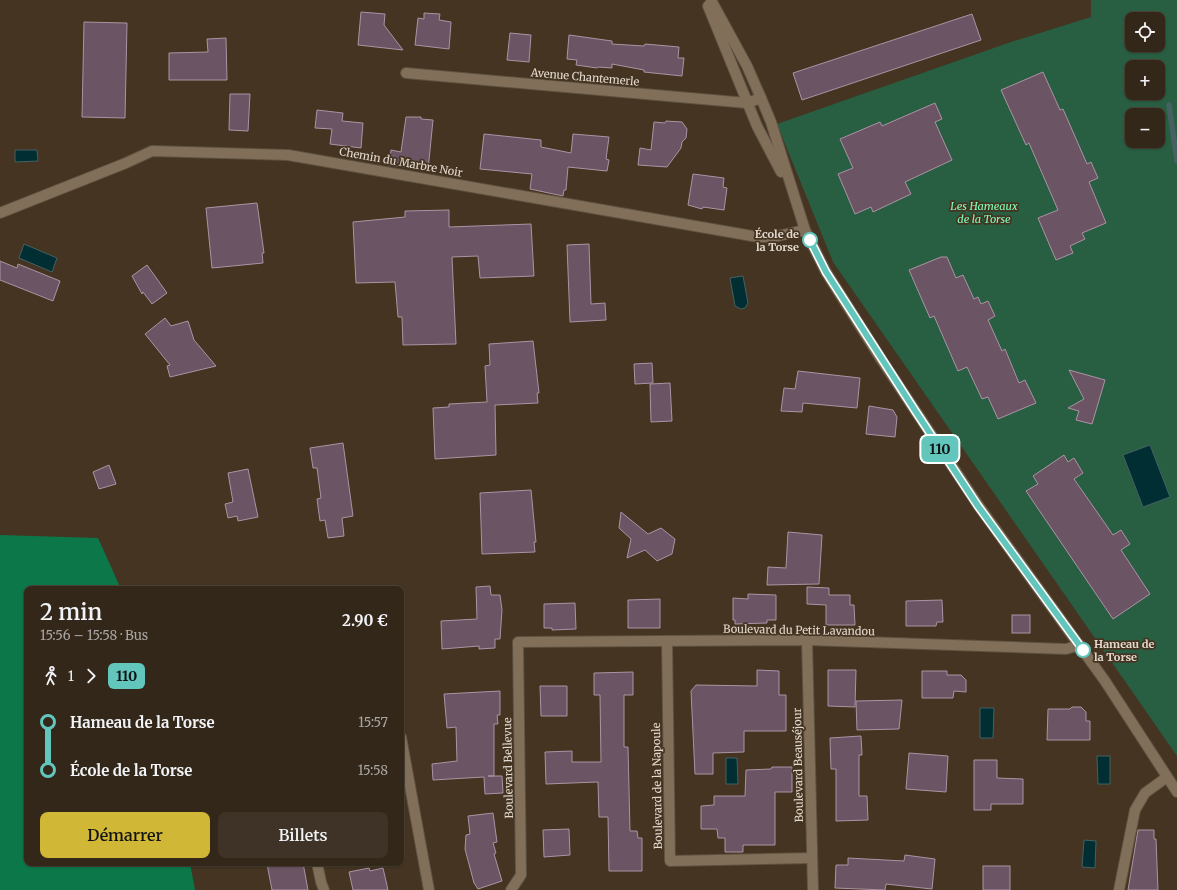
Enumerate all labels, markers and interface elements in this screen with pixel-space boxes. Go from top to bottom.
map controls [1125,12,1165,148]
button: locate [1125,12,1165,52]
button: + [1125,60,1165,100]
street label: Avenue Chantemerle [529,65,640,89]
button: − [1125,108,1165,148]
street label: Chemin du Marbre Noir [338,144,464,180]
park label: Les Hameaux de la Torse [950,199,1018,226]
place label: École de la Torse [755,227,799,254]
marker: École de la Torse [802,232,818,248]
line badge: 110 [917,436,963,462]
text: 110 [929,440,951,458]
text: 2 min [40,598,102,626]
text: 2.90 € [342,611,388,630]
street label: Boulevard du Petit Lavandou [723,622,875,638]
text: 15:56 – 15:58 · Bus [40,627,148,644]
place label: Hameau de la Torse [1094,637,1155,664]
marker: Hameau de la Torse [1075,642,1091,658]
icon: walk [40,665,62,687]
icon: forward [80,665,102,687]
text: 110 [116,667,137,685]
text: 1 [68,668,74,685]
street label: Boulevard Beauséjour [790,707,806,822]
text: Hameau de la Torse [70,713,215,732]
text: 15:57 [358,714,388,731]
street label: Boulevard Bellevue [500,717,516,819]
street label: Boulevard de la Napoule [649,722,665,849]
text: École de la Torse [70,761,192,780]
text: 15:58 [358,762,388,779]
button: Démarrer [40,812,210,858]
button: Billets [218,812,388,858]

